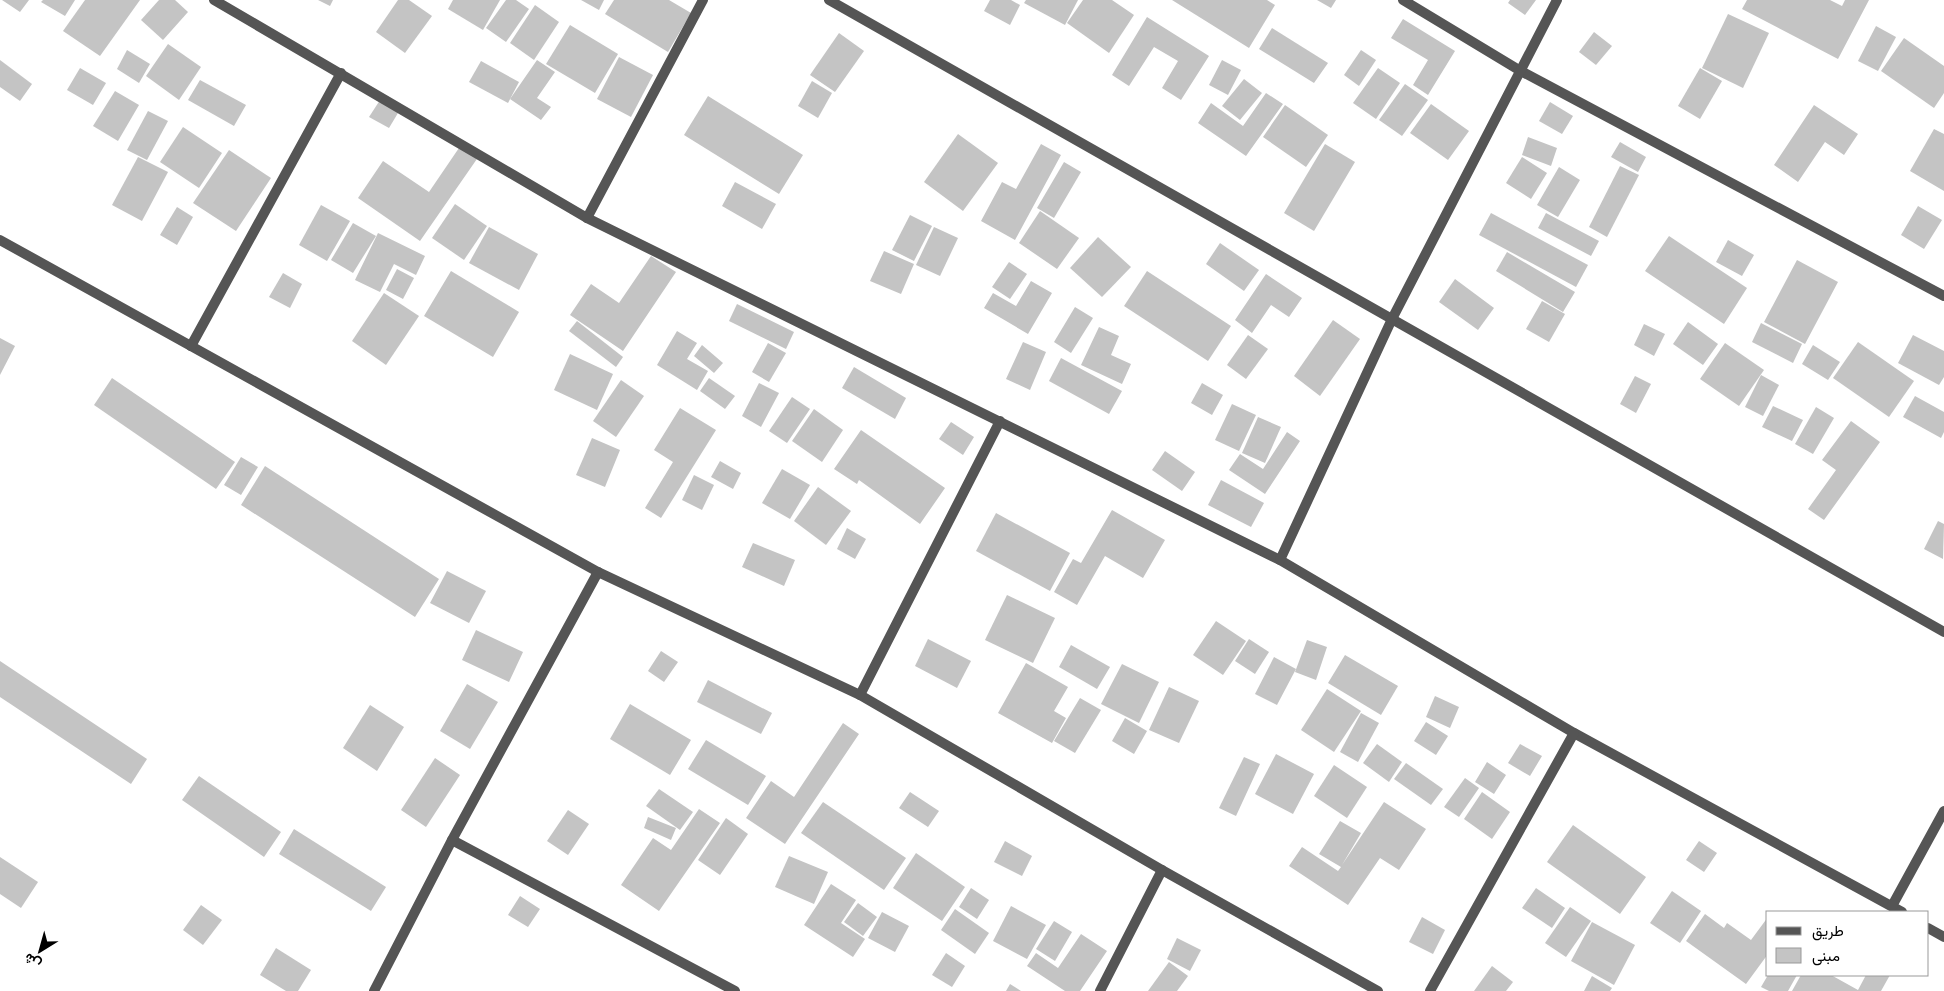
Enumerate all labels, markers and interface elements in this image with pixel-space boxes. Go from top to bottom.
legend [1766,911,1929,976]
text: طريق [1812,921,1844,941]
north arrow [15,926,65,976]
text: مبنى [1812,946,1840,966]
text: ش [20,949,44,974]

